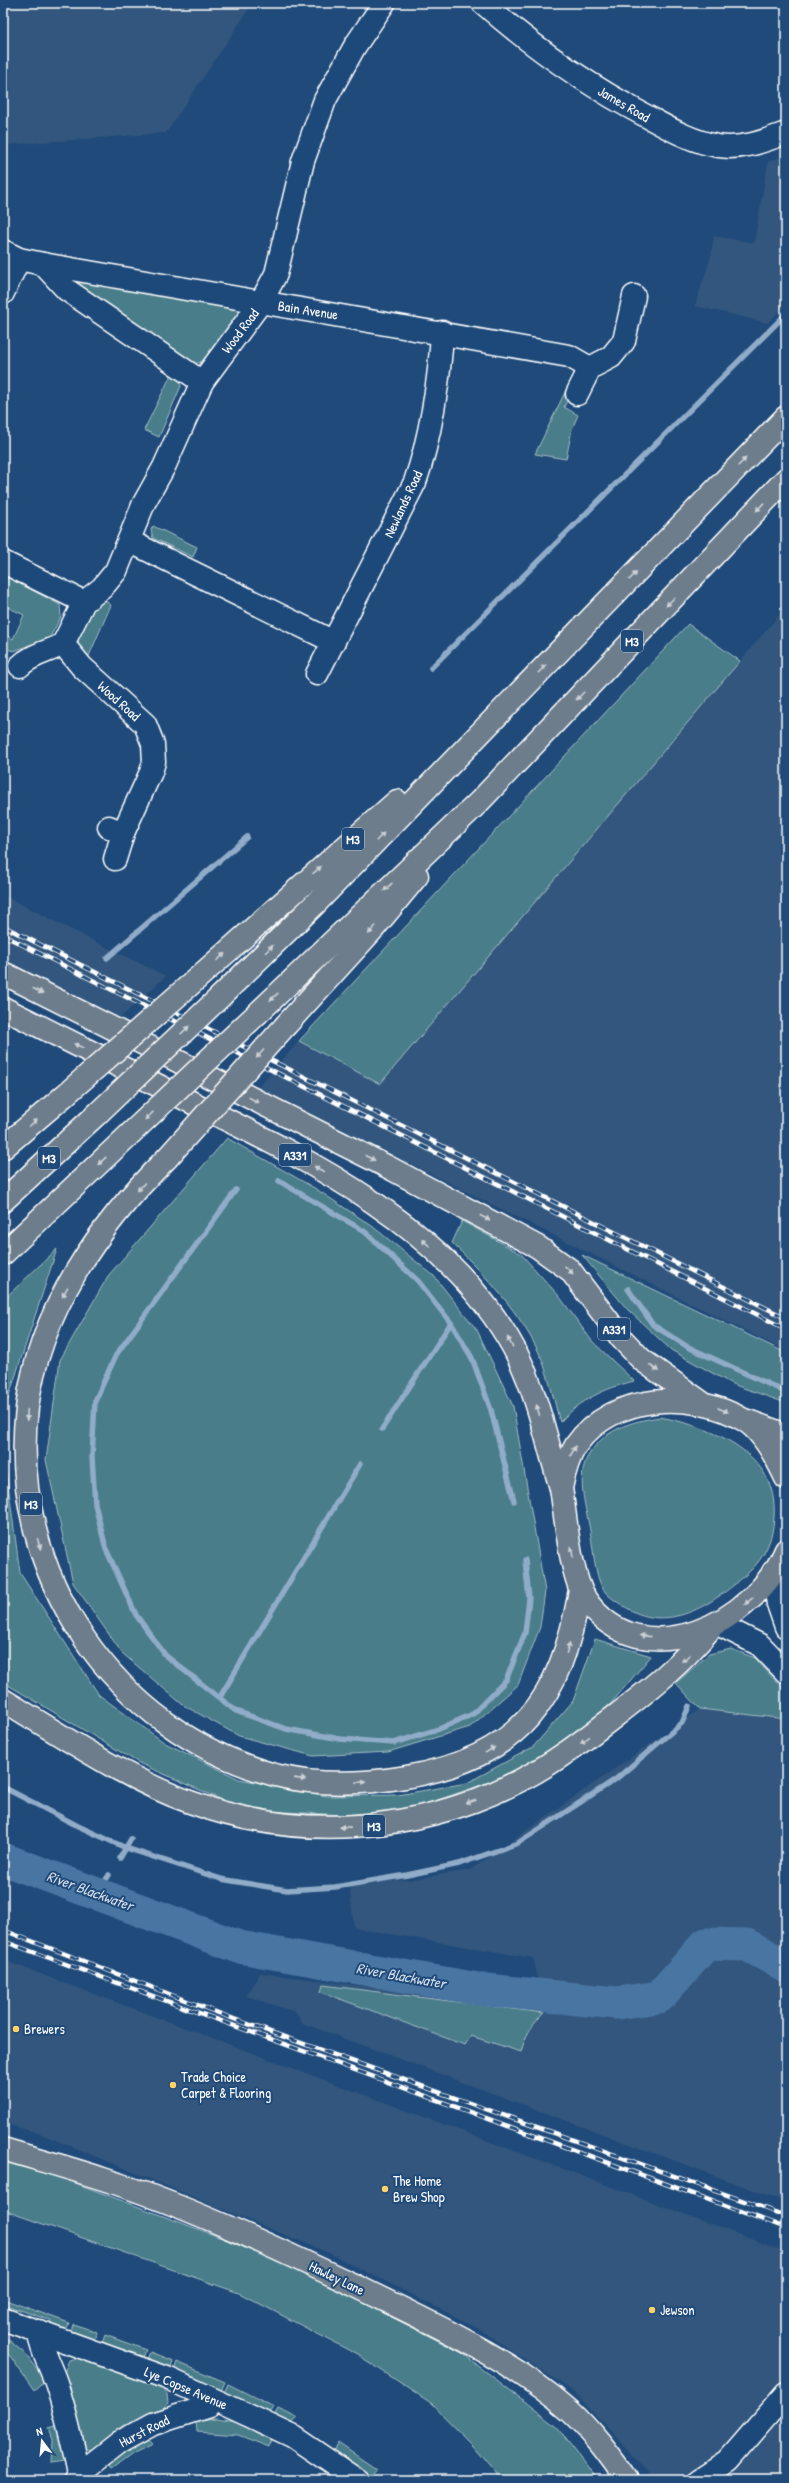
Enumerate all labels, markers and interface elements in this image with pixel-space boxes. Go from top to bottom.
street label: James Road [595,81,654,126]
street label: Bain Avenue [277,295,340,324]
street label: Wood Road [217,304,263,357]
one-way arrow [737,457,747,467]
street label: Newlands Road [379,467,427,540]
one-way arrow [755,502,764,512]
one-way arrow [628,571,637,581]
one-way arrow [665,597,675,607]
road number: M3 [621,630,643,652]
one-way arrow [538,664,547,674]
street label: Wood Road [94,676,145,725]
one-way arrow [576,691,585,701]
road number: M3 [342,828,364,850]
one-way arrow [375,832,385,842]
one-way arrow [313,866,322,875]
one-way arrow [383,883,393,892]
one-way arrow [368,925,377,935]
one-way arrow [264,944,274,954]
one-way arrow [216,953,225,962]
one-way arrow [32,988,44,994]
one-way arrow [269,992,279,1002]
one-way arrow [180,1026,190,1035]
one-way arrow [73,1043,85,1049]
one-way arrow [256,1050,265,1059]
one-way arrow [248,1097,260,1103]
one-way arrow [144,1112,154,1121]
one-way arrow [28,1119,37,1128]
road number: A331 [279,1144,311,1166]
road number: M3 [38,1147,60,1169]
one-way arrow [364,1155,376,1161]
one-way arrow [97,1156,107,1166]
one-way arrow [314,1165,325,1172]
one-way arrow [136,1181,145,1192]
one-way arrow [480,1215,491,1221]
one-way arrow [421,1238,431,1248]
one-way arrow [564,1266,574,1275]
one-way arrow [62,1286,68,1298]
road number: A331 [598,1318,630,1340]
one-way arrow [506,1336,513,1347]
one-way arrow [649,1364,659,1372]
one-way arrow [535,1404,541,1416]
one-way arrow [718,1408,730,1414]
one-way arrow [23,1409,30,1421]
one-way arrow [570,1445,577,1457]
road number: M3 [20,1493,42,1515]
one-way arrow [36,1538,42,1550]
one-way arrow [568,1546,574,1558]
one-way arrow [744,1596,754,1605]
one-way arrow [639,1633,651,1639]
one-way arrow [565,1642,571,1654]
one-way arrow [681,1653,691,1662]
one-way arrow [580,1735,590,1743]
one-way arrow [484,1746,496,1753]
one-way arrow [294,1776,306,1782]
one-way arrow [355,1778,367,1785]
one-way arrow [465,1799,477,1805]
road number: M3 [363,1815,385,1837]
one-way arrow [338,1824,351,1830]
water label: River Blackwater [44,1865,138,1917]
water label: River Blackwater [355,1957,450,1994]
place label: Brewers [24,2019,65,2038]
marker: Brewers [11,2024,21,2034]
place label: Trade Choice Carpet & Flooring [181,2067,271,2103]
marker: Trade Choice Carpet & Flooring [168,2080,178,2090]
place label: The Home Brew Shop [393,2171,445,2207]
marker: The Home Brew Shop [380,2184,390,2194]
street label: Hawley Lane [306,2256,369,2300]
place label: Jewson [660,2300,695,2319]
marker: Jewson [647,2305,657,2315]
street label: Lye Copse Avenue [141,2361,231,2415]
street label: Hurst Road [115,2410,173,2451]
north arrow [22,2421,62,2461]
text: N [34,2424,44,2439]

